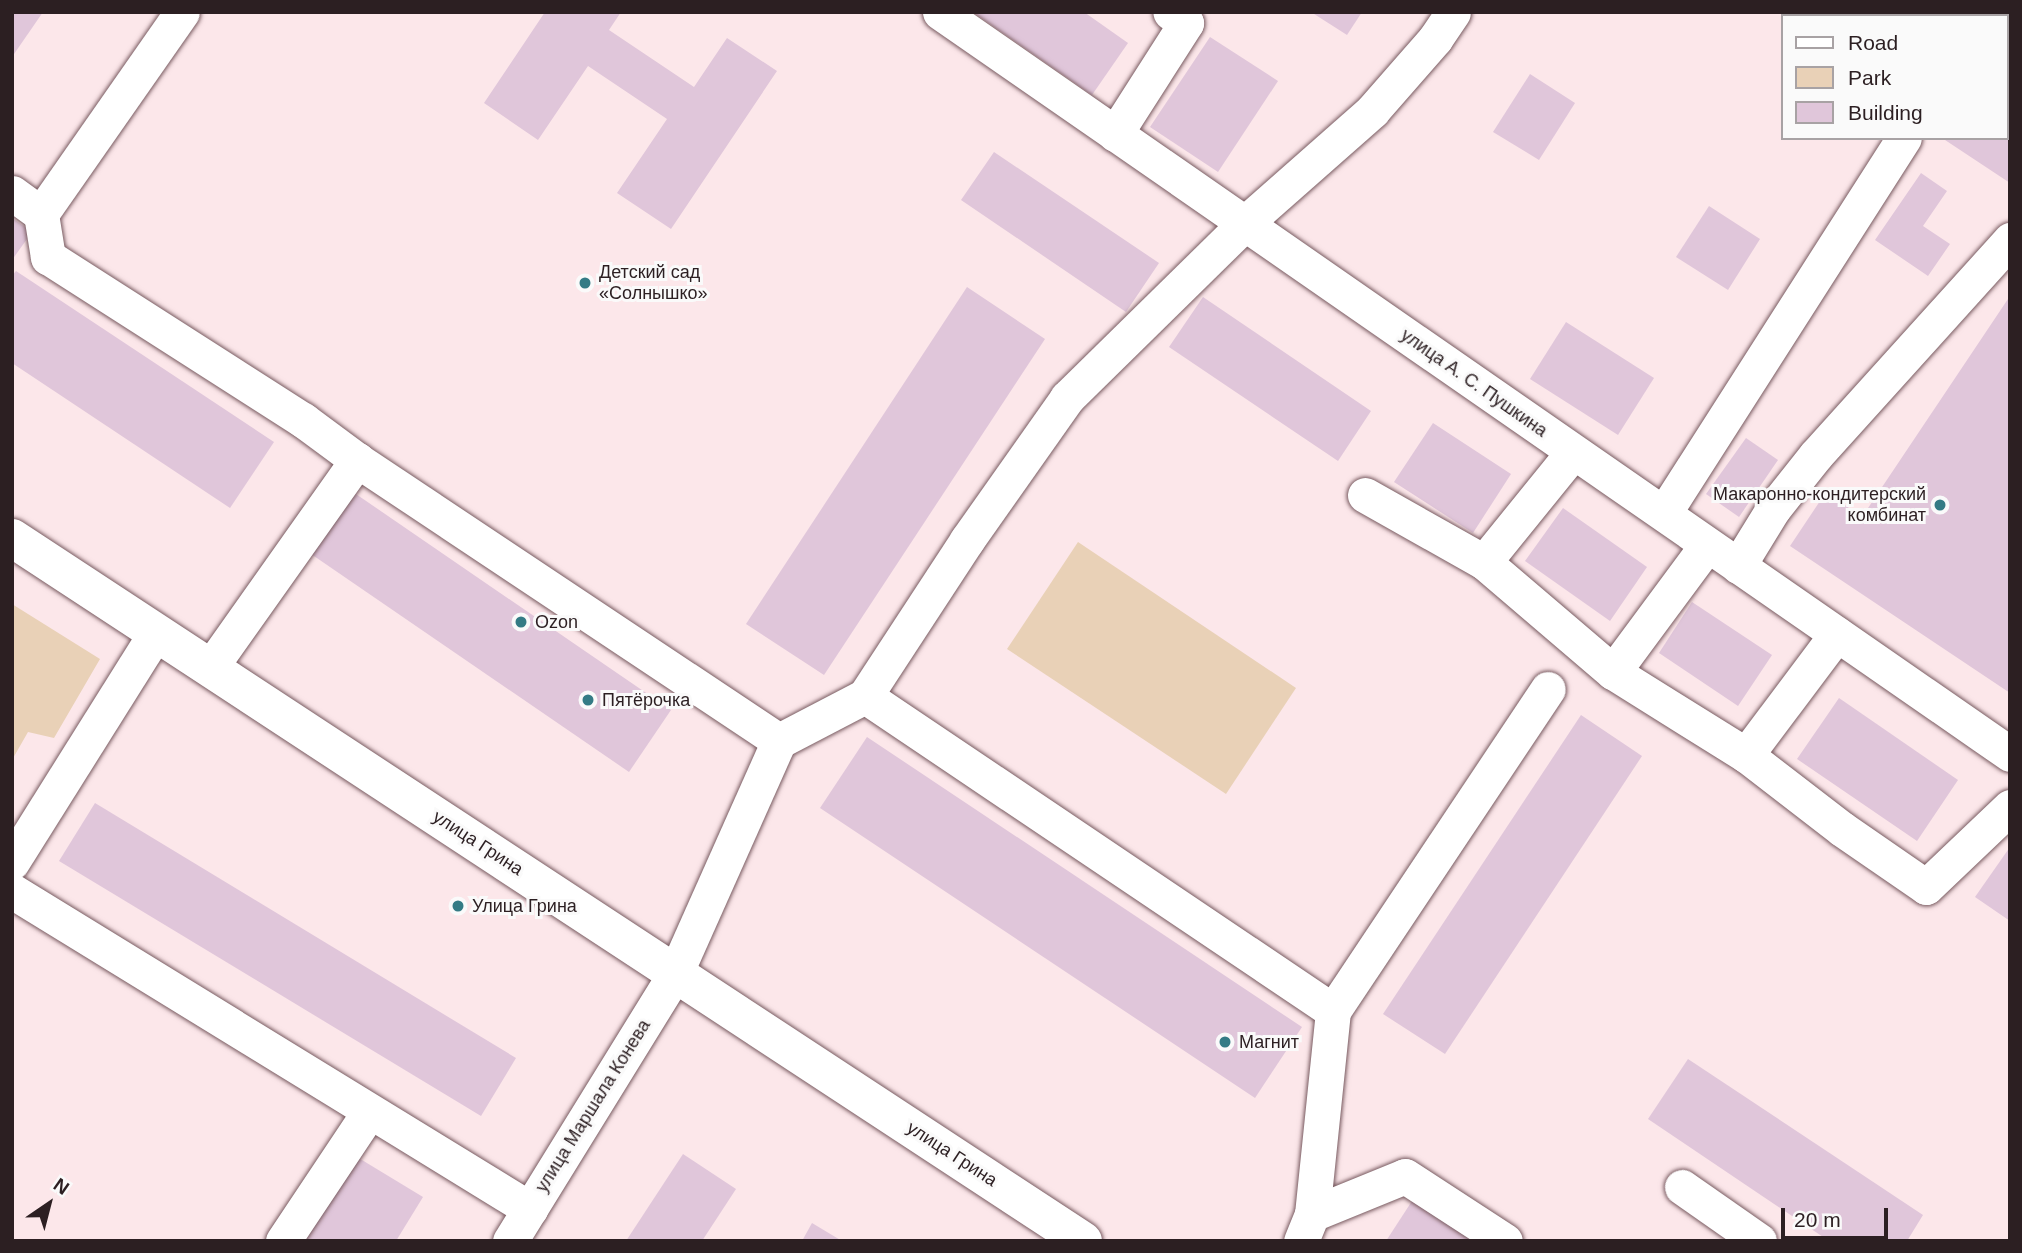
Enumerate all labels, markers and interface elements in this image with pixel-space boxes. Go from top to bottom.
legend [1780,14,2008,140]
text: Road [1848,31,1898,54]
text: Park [1848,66,1891,89]
text: Building [1848,101,1923,124]
place label: Детский сад «Солнышко» [599,262,708,304]
marker: Детский сад «Солнышко» [577,275,593,291]
street label: улица А. С. Пушкина [1397,324,1551,442]
place label: Макаронно-кондитерский комбинат [1713,484,1926,526]
marker: Макаронно-кондитерский комбинат [1932,497,1948,513]
place label: Ozon [535,611,578,633]
marker: Ozon [513,614,529,630]
place label: Пятёрочка [602,689,690,711]
marker: Пятёрочка [580,692,596,708]
street label: улица Грина [429,806,527,880]
place label: Улица Грина [472,895,577,917]
marker: Улица Грина [450,898,466,914]
street label: улица Маршала Конева [531,1016,655,1196]
place label: Магнит [1239,1031,1299,1053]
marker: Магнит [1217,1034,1233,1050]
street label: улица Грина [903,1117,1001,1191]
north arrow [14,1169,84,1239]
text: N [50,1174,73,1199]
scale bar [1784,1194,1891,1238]
text: 20 m [1794,1208,1841,1231]

